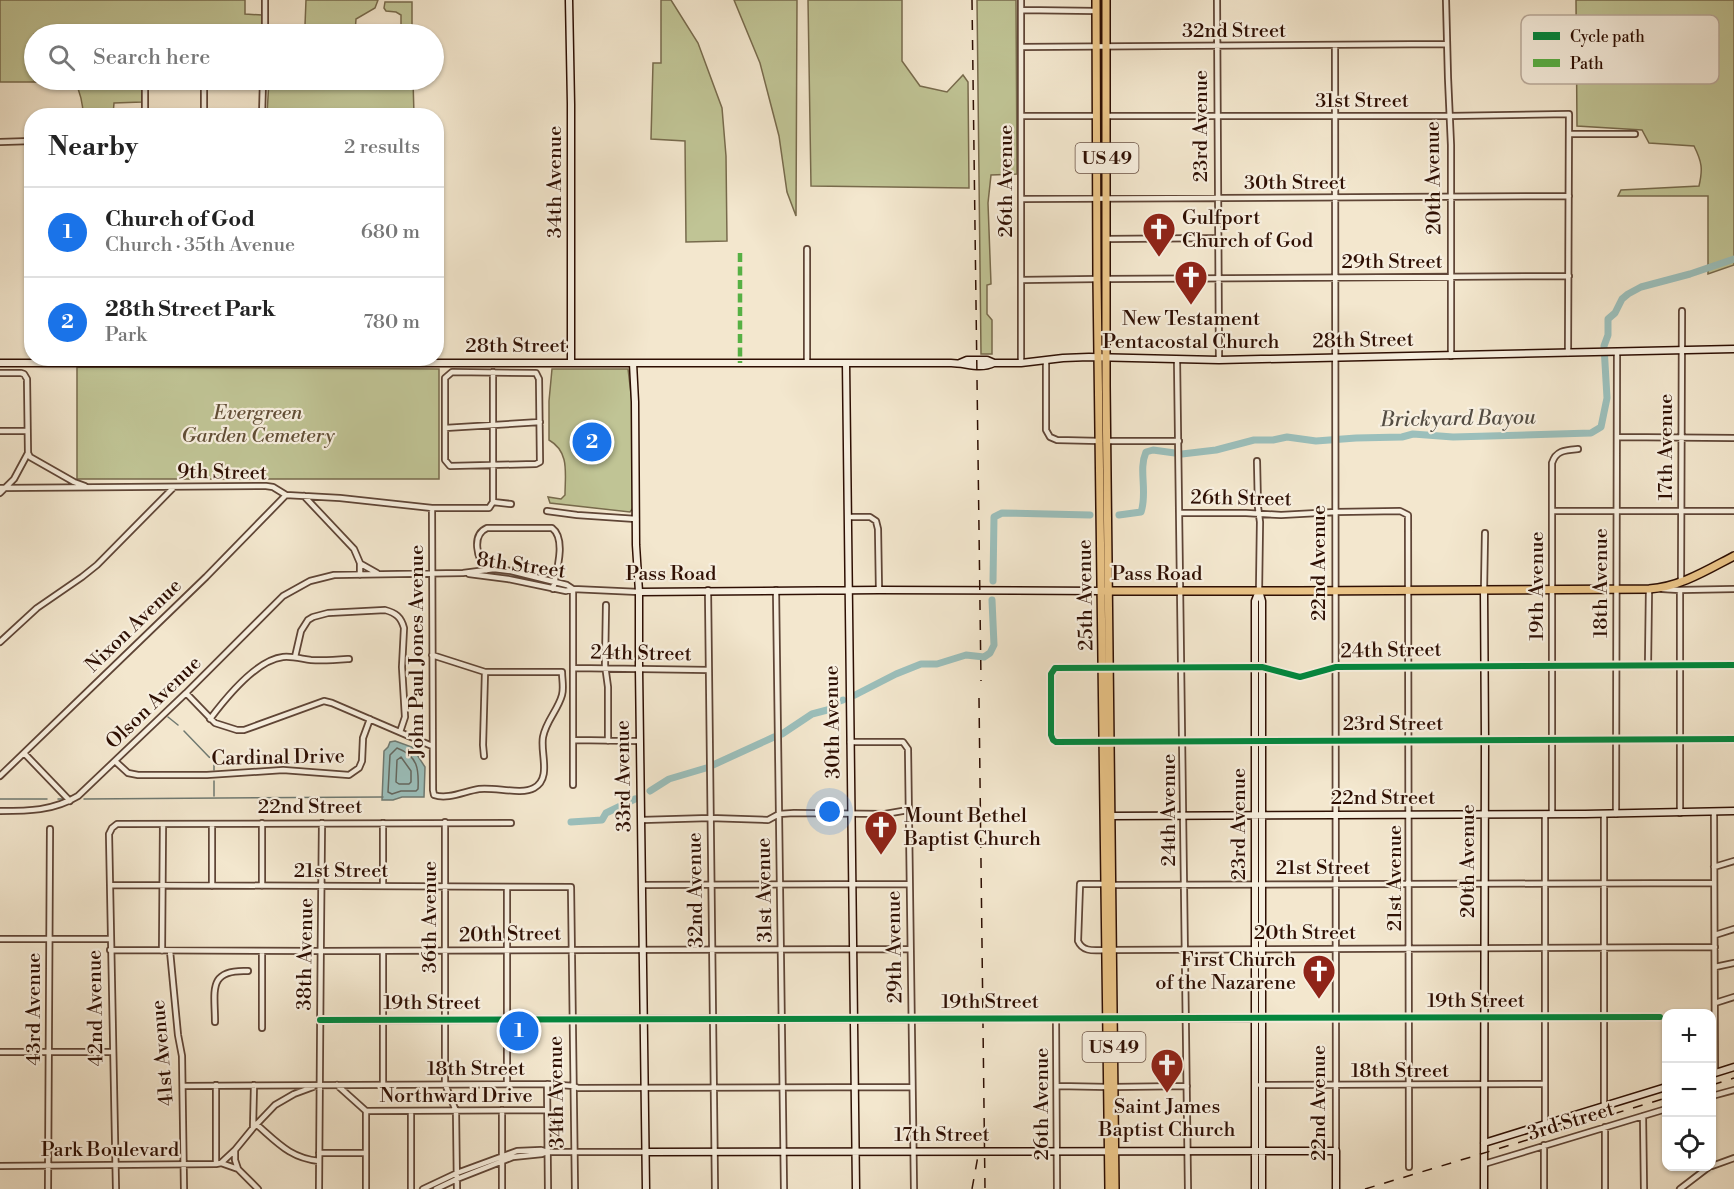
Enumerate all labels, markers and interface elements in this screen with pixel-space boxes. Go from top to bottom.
legend [1521,15,1719,84]
street label: 32nd Street [1182,19,1286,44]
search box [24,24,444,90]
text: Cycle path [1570,27,1645,47]
icon: search [45,41,78,74]
text: Search here [93,44,210,71]
text: Path [1570,54,1604,74]
street label: 23rd Avenue [1189,70,1214,182]
street label: 31st Street [1315,89,1409,114]
street label: 20th Avenue [1421,121,1447,235]
street label: 26th Avenue [994,125,1019,237]
street label: 34th Avenue [543,126,568,238]
text: Nearby [48,131,138,163]
text: 2 results [344,135,420,160]
road number: US 49 [1076,143,1138,173]
street label: 30th Street [1244,171,1346,196]
text: Church of God [105,206,255,233]
place label: Gulfport Church of God [1182,206,1314,254]
church icon: Gulfport Church of God [1141,211,1177,258]
text: 1 [63,220,72,245]
text: 680 m [361,220,420,245]
text: Church · 35th Avenue [105,233,295,258]
street label: 29th Street [1341,250,1443,275]
church icon: New Testament Pentacostal Church [1173,259,1209,306]
text: 28th Street Park [105,296,275,323]
place label: New Testament Pentacostal Church [1102,307,1280,355]
text: 2 [61,310,74,335]
text: 780 m [363,310,420,335]
text: Park [105,323,147,348]
street label: 28th Street [1312,328,1414,354]
street label: 28th Street [465,334,567,359]
street label: 17th Avenue [1654,394,1679,500]
park label: Evergreen Garden Cemetery [181,401,335,449]
water label: Brickyard Bayou [1379,405,1536,433]
pin: 2 [572,420,612,464]
street label: 9th Street [177,460,267,486]
street label: 26th Street [1190,486,1292,512]
street label: 22nd Avenue [1307,505,1332,621]
street label: 18th Avenue [1589,528,1614,638]
street label: 19th Avenue [1525,531,1550,641]
street label: 25th Avenue [1073,539,1099,651]
street label: John Paul Jones Avenue [405,545,430,758]
street label: 8th Street [475,547,567,585]
street label: Pass Road [626,562,717,587]
street label: Pass Road [1112,562,1203,587]
street label: Nixon Avenue [81,574,187,678]
street label: 24th Street [1340,638,1442,664]
street label: 24th Street [590,641,692,667]
street label: Olson Avenue [101,651,207,755]
street label: 30th Avenue [820,665,846,779]
street label: 23rd Street [1343,712,1443,737]
street label: 33rd Avenue [611,720,637,832]
street label: Cardinal Drive [211,744,345,772]
street label: 24th Avenue [1157,754,1182,866]
street label: 23rd Avenue [1227,768,1252,880]
street label: 22nd Street [1331,786,1435,811]
street label: 22nd Street [258,795,362,820]
your location [815,797,844,826]
place label: Mount Bethel Baptist Church [903,804,1041,852]
street label: 20th Avenue [1456,804,1481,918]
church icon: Mount Bethel Baptist Church [863,809,899,856]
street label: 21st Avenue [1383,825,1408,931]
street label: 32nd Avenue [682,832,710,948]
street label: 31st Avenue [752,837,778,943]
street label: 21st Street [1276,856,1370,881]
street label: 21st Street [294,859,388,884]
street label: 36th Avenue [418,861,443,973]
street label: 29th Avenue [882,890,908,1004]
street label: 38th Avenue [293,897,319,1011]
street label: 20th Street [1254,921,1356,946]
street label: 20th Street [459,922,561,948]
place label: First Church of the Nazarene [1155,948,1296,996]
street label: 42nd Avenue [82,949,110,1067]
street label: 43rd Avenue [22,953,47,1065]
church icon: First Church of the Nazarene [1301,953,1337,1000]
street label: 19th Street [1427,989,1525,1014]
street label: 19th Street [941,990,1039,1015]
street label: 19th Street [383,991,481,1016]
street label: 41st Avenue [146,999,180,1107]
pin: 1 [500,1008,538,1054]
map controls [1662,1009,1716,1171]
button: + [1662,1009,1716,1063]
road number: US 49 [1082,1032,1146,1062]
street label: 34th Avenue [544,1036,570,1148]
street label: 22nd Avenue [1307,1045,1332,1161]
church icon: Saint James Baptist Church [1149,1047,1185,1094]
street label: 26th Avenue [1030,1048,1055,1160]
street label: 18th Street [427,1057,525,1082]
street label: 18th Street [1351,1059,1449,1084]
button: − [1662,1063,1716,1117]
street label: Northward Drive [379,1084,533,1109]
place label: Saint James Baptist Church [1098,1095,1236,1143]
street label: 3rd Street [1525,1097,1617,1147]
button: locate [1662,1117,1716,1171]
street label: 17th Street [894,1123,990,1148]
street label: Park Boulevard [41,1138,180,1163]

